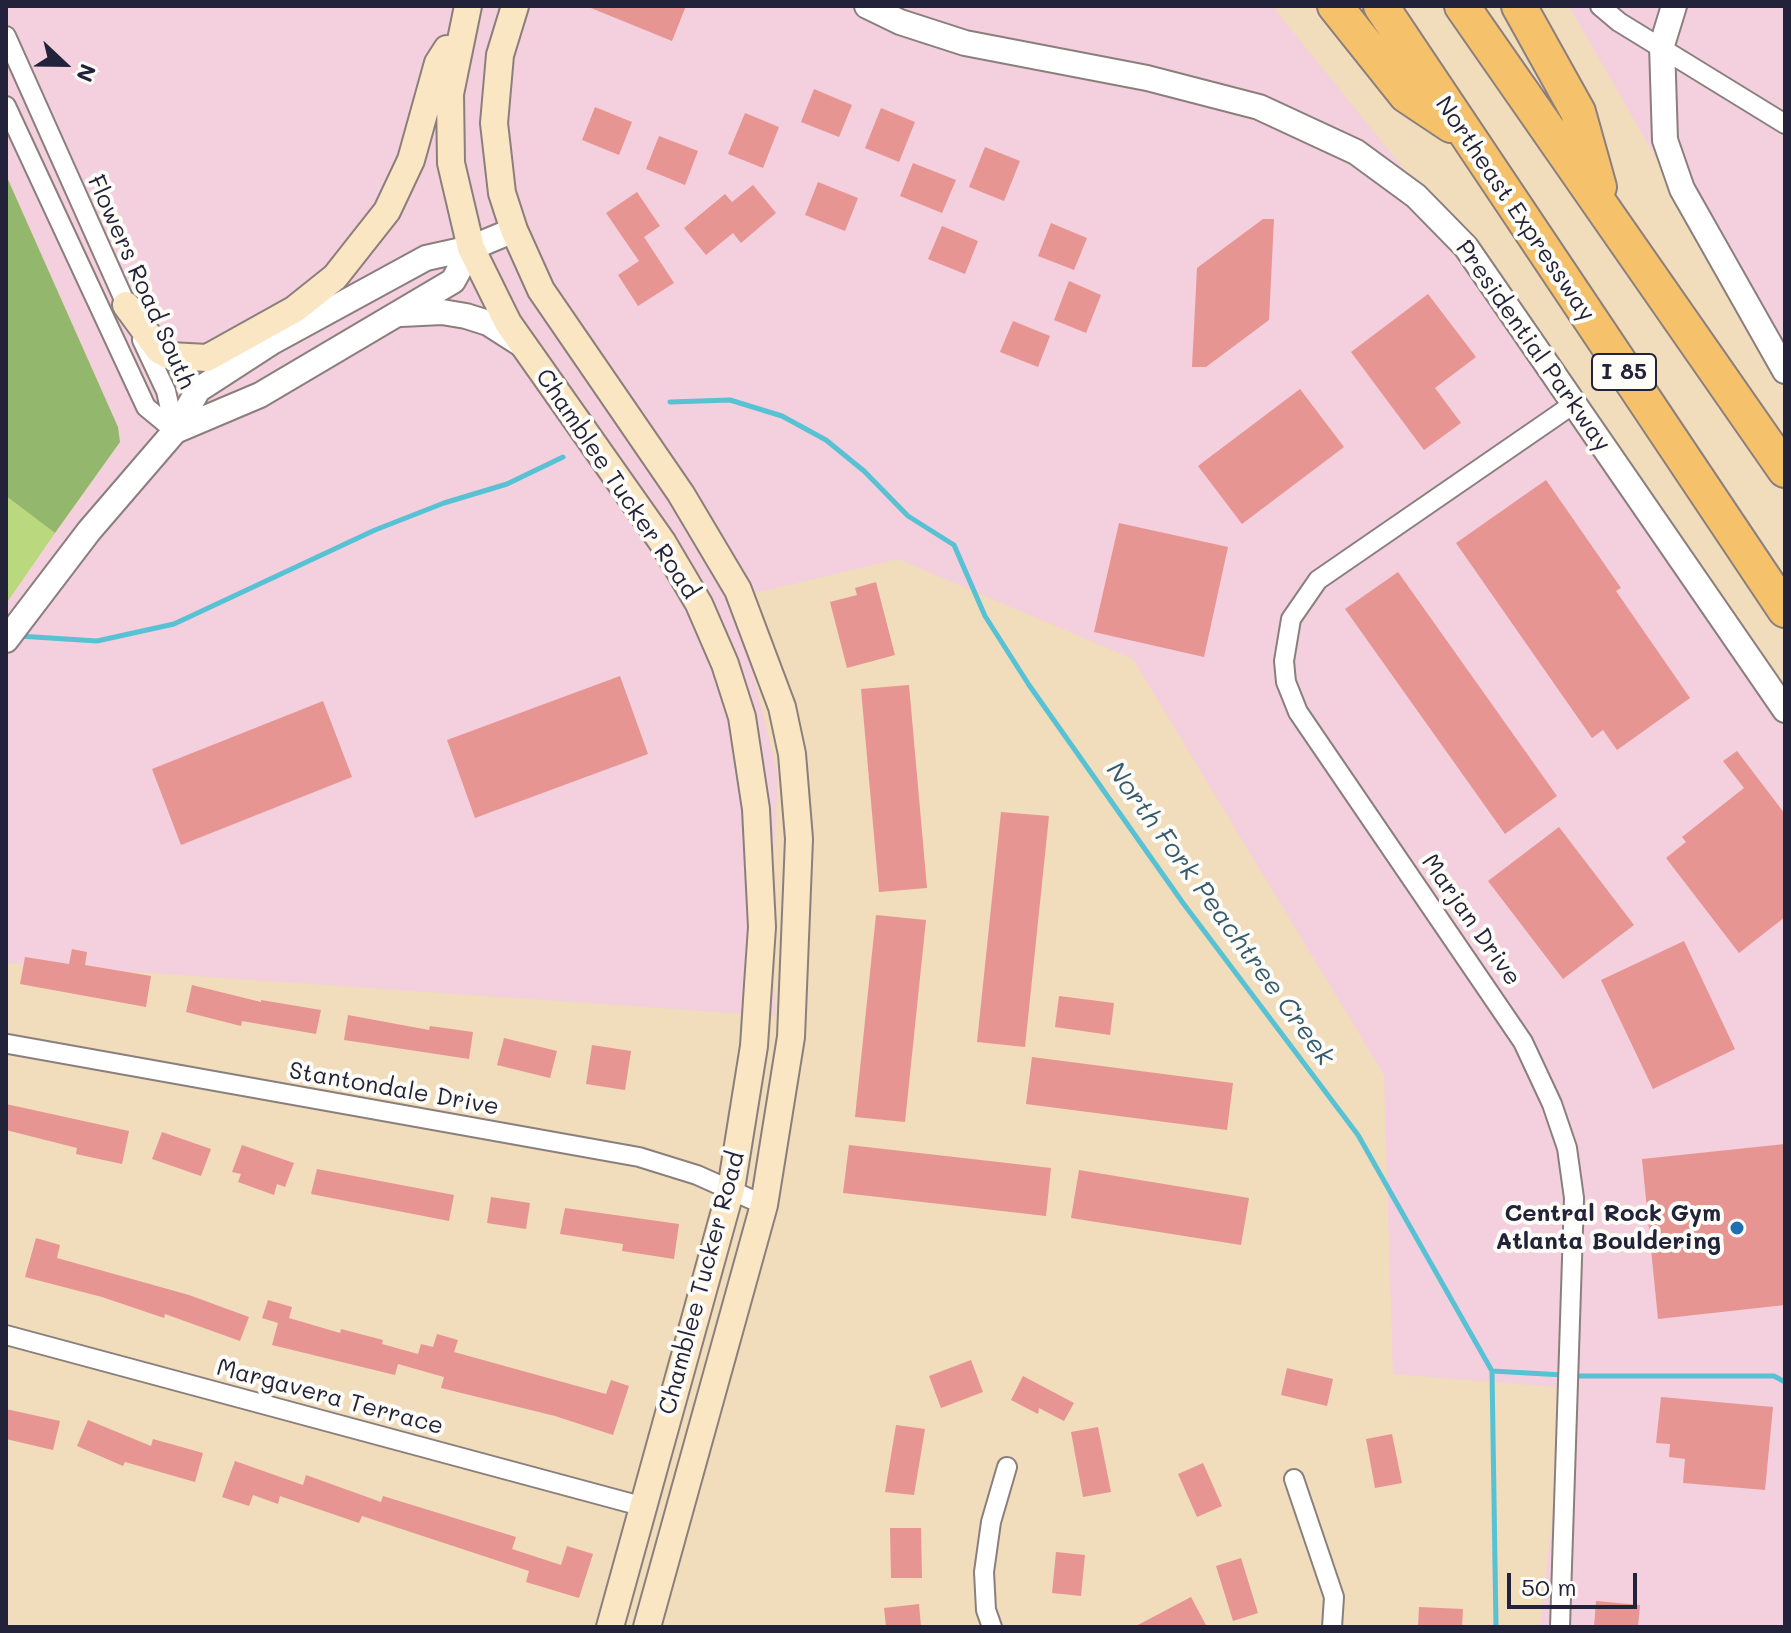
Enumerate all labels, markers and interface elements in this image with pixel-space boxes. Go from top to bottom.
north arrow [24,24,104,104]
text: N [70,60,103,86]
street label: Northeast Expressway [1429,91,1601,327]
street label: Flowers Road South [81,171,201,393]
street label: Presidential Parkway [1449,235,1617,457]
road number: I 85 [1592,354,1656,390]
street label: Chamblee Tucker Road [529,364,705,604]
water label: North Fork Peachtree Creek [1099,756,1341,1072]
street label: Marjan Drive [1415,849,1527,991]
street label: Stantondale Drive [287,1056,501,1122]
street label: Chamblee Tucker Road [653,1148,751,1418]
place label: Central Rock Gym Atlanta Bouldering [1495,1200,1721,1256]
marker: Central Rock Gym Atlanta Bouldering [1728,1219,1746,1237]
street label: Margavera Terrace [214,1353,446,1441]
scale bar [1511,1557,1641,1607]
text: 50 m [1521,1571,1577,1602]

